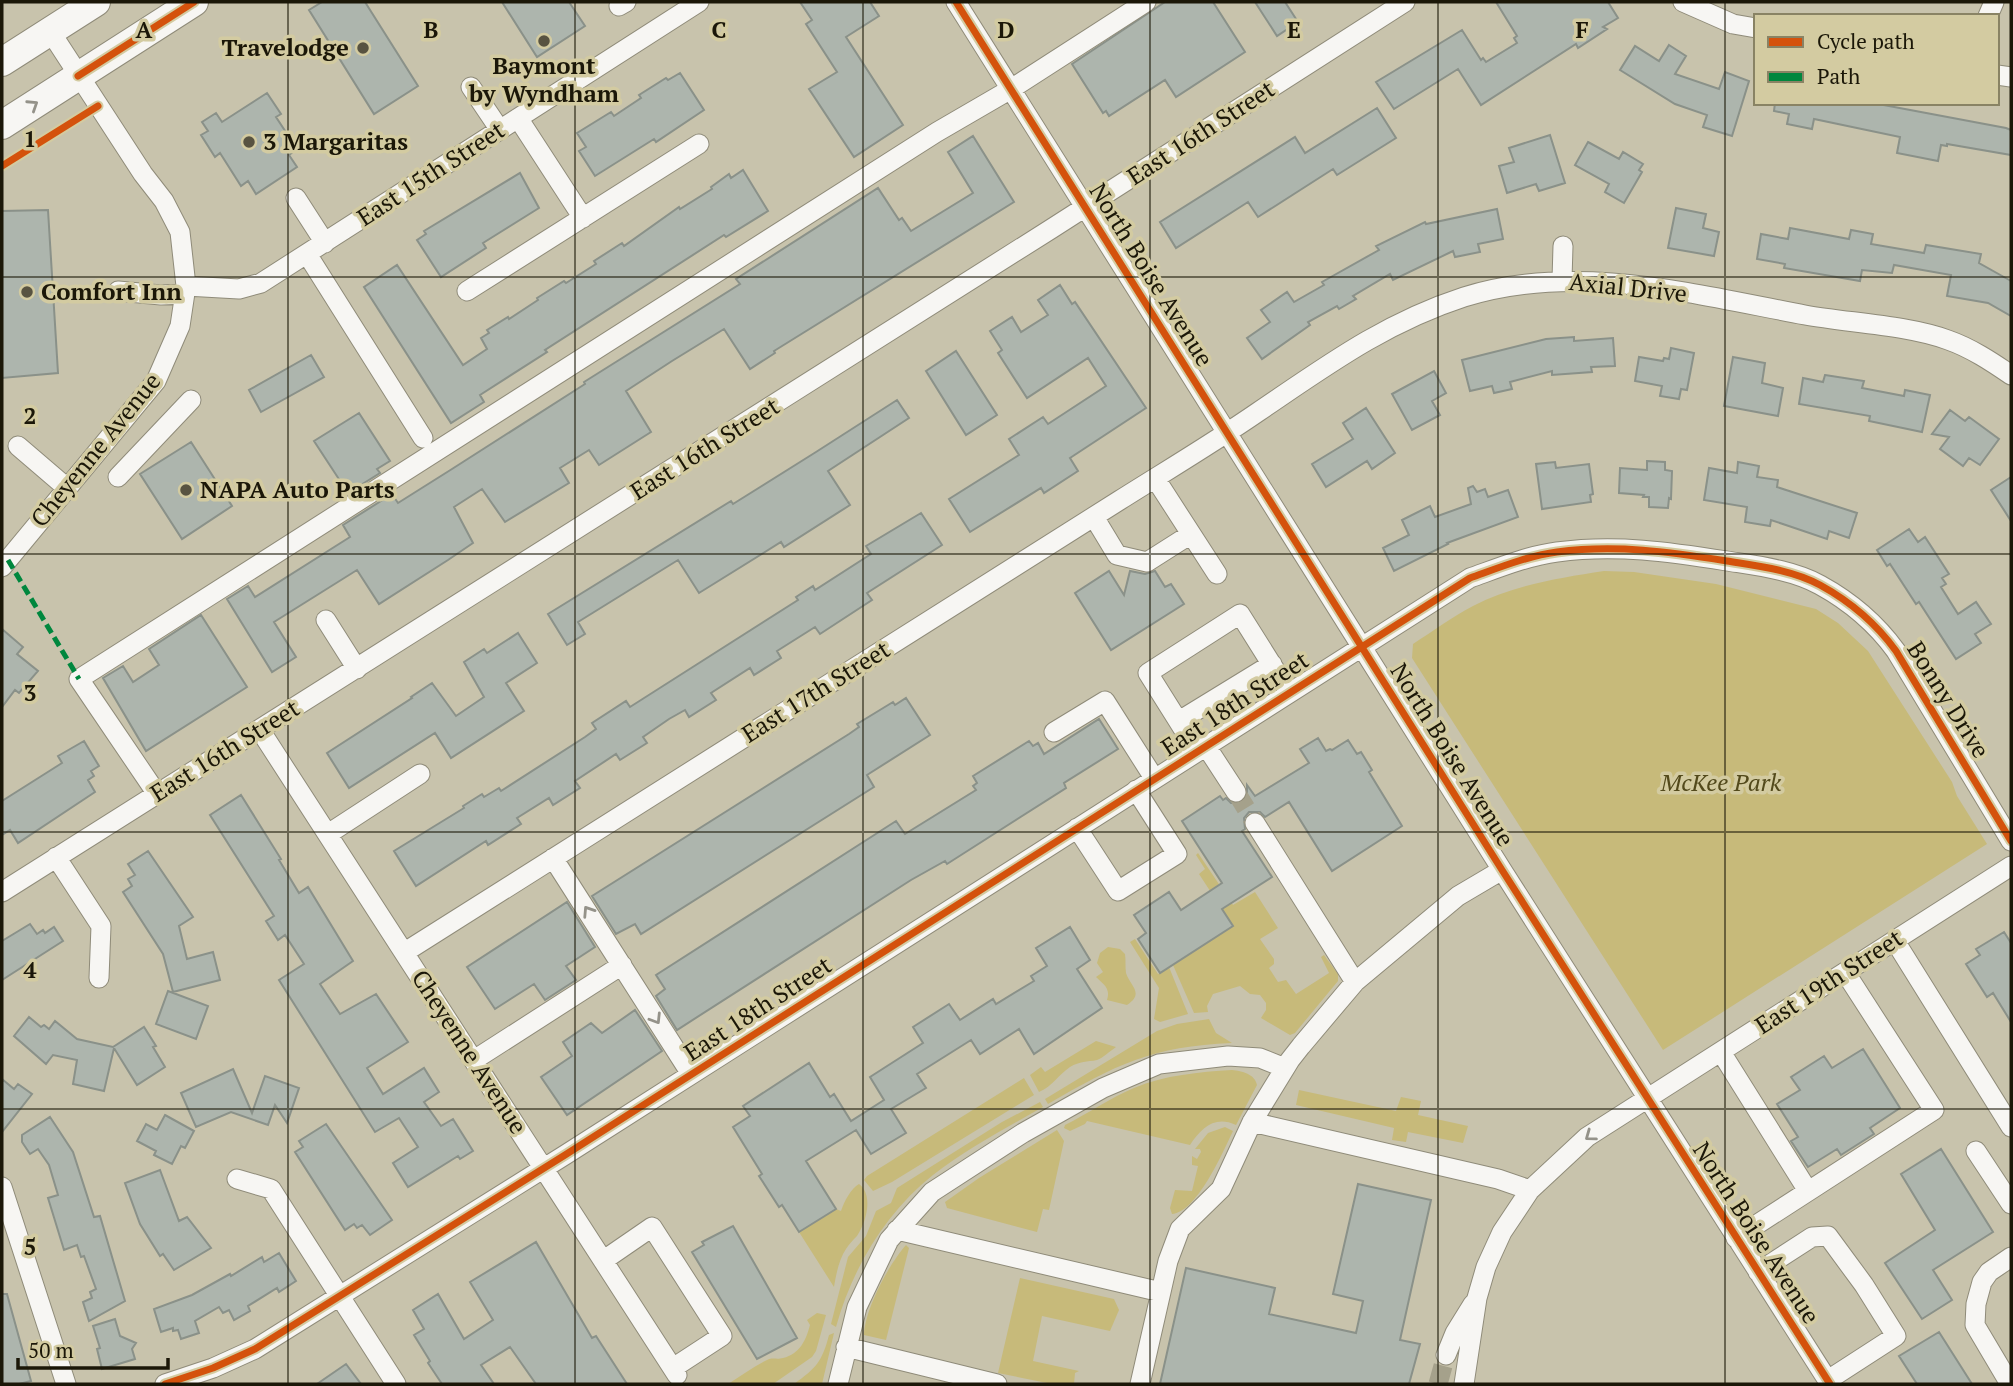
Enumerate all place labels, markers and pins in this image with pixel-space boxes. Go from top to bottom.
place label: Travelodge [222,31,349,63]
marker: Baymont by Wyndham [536,33,552,49]
marker: Travelodge [355,40,371,56]
place label: Baymont by Wyndham [468,49,619,109]
place label: 3 Margaritas [263,125,408,157]
marker: 3 Margaritas [241,134,257,150]
place label: Comfort Inn [41,275,182,307]
marker: Comfort Inn [19,284,35,300]
place label: NAPA Auto Parts [200,473,395,505]
marker: NAPA Auto Parts [178,482,194,498]

